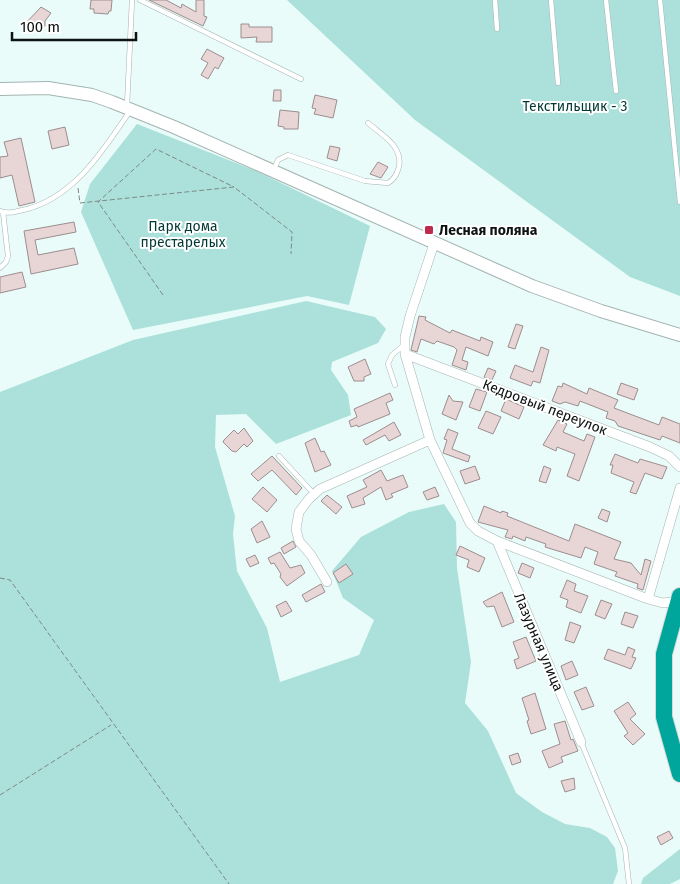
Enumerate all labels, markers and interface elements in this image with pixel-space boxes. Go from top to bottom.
scale bar [12,10,136,42]
text: 100 m [20,18,60,36]
park label: Текстильщик - 3 [523,98,627,115]
park label: Парк дома престарелых [140,218,226,251]
place label: Лесная поляна [439,222,538,239]
marker: Лесная поляна [423,224,435,236]
street label: Кедровый переулок [480,376,610,439]
street label: Лазурная улица [510,590,567,694]

